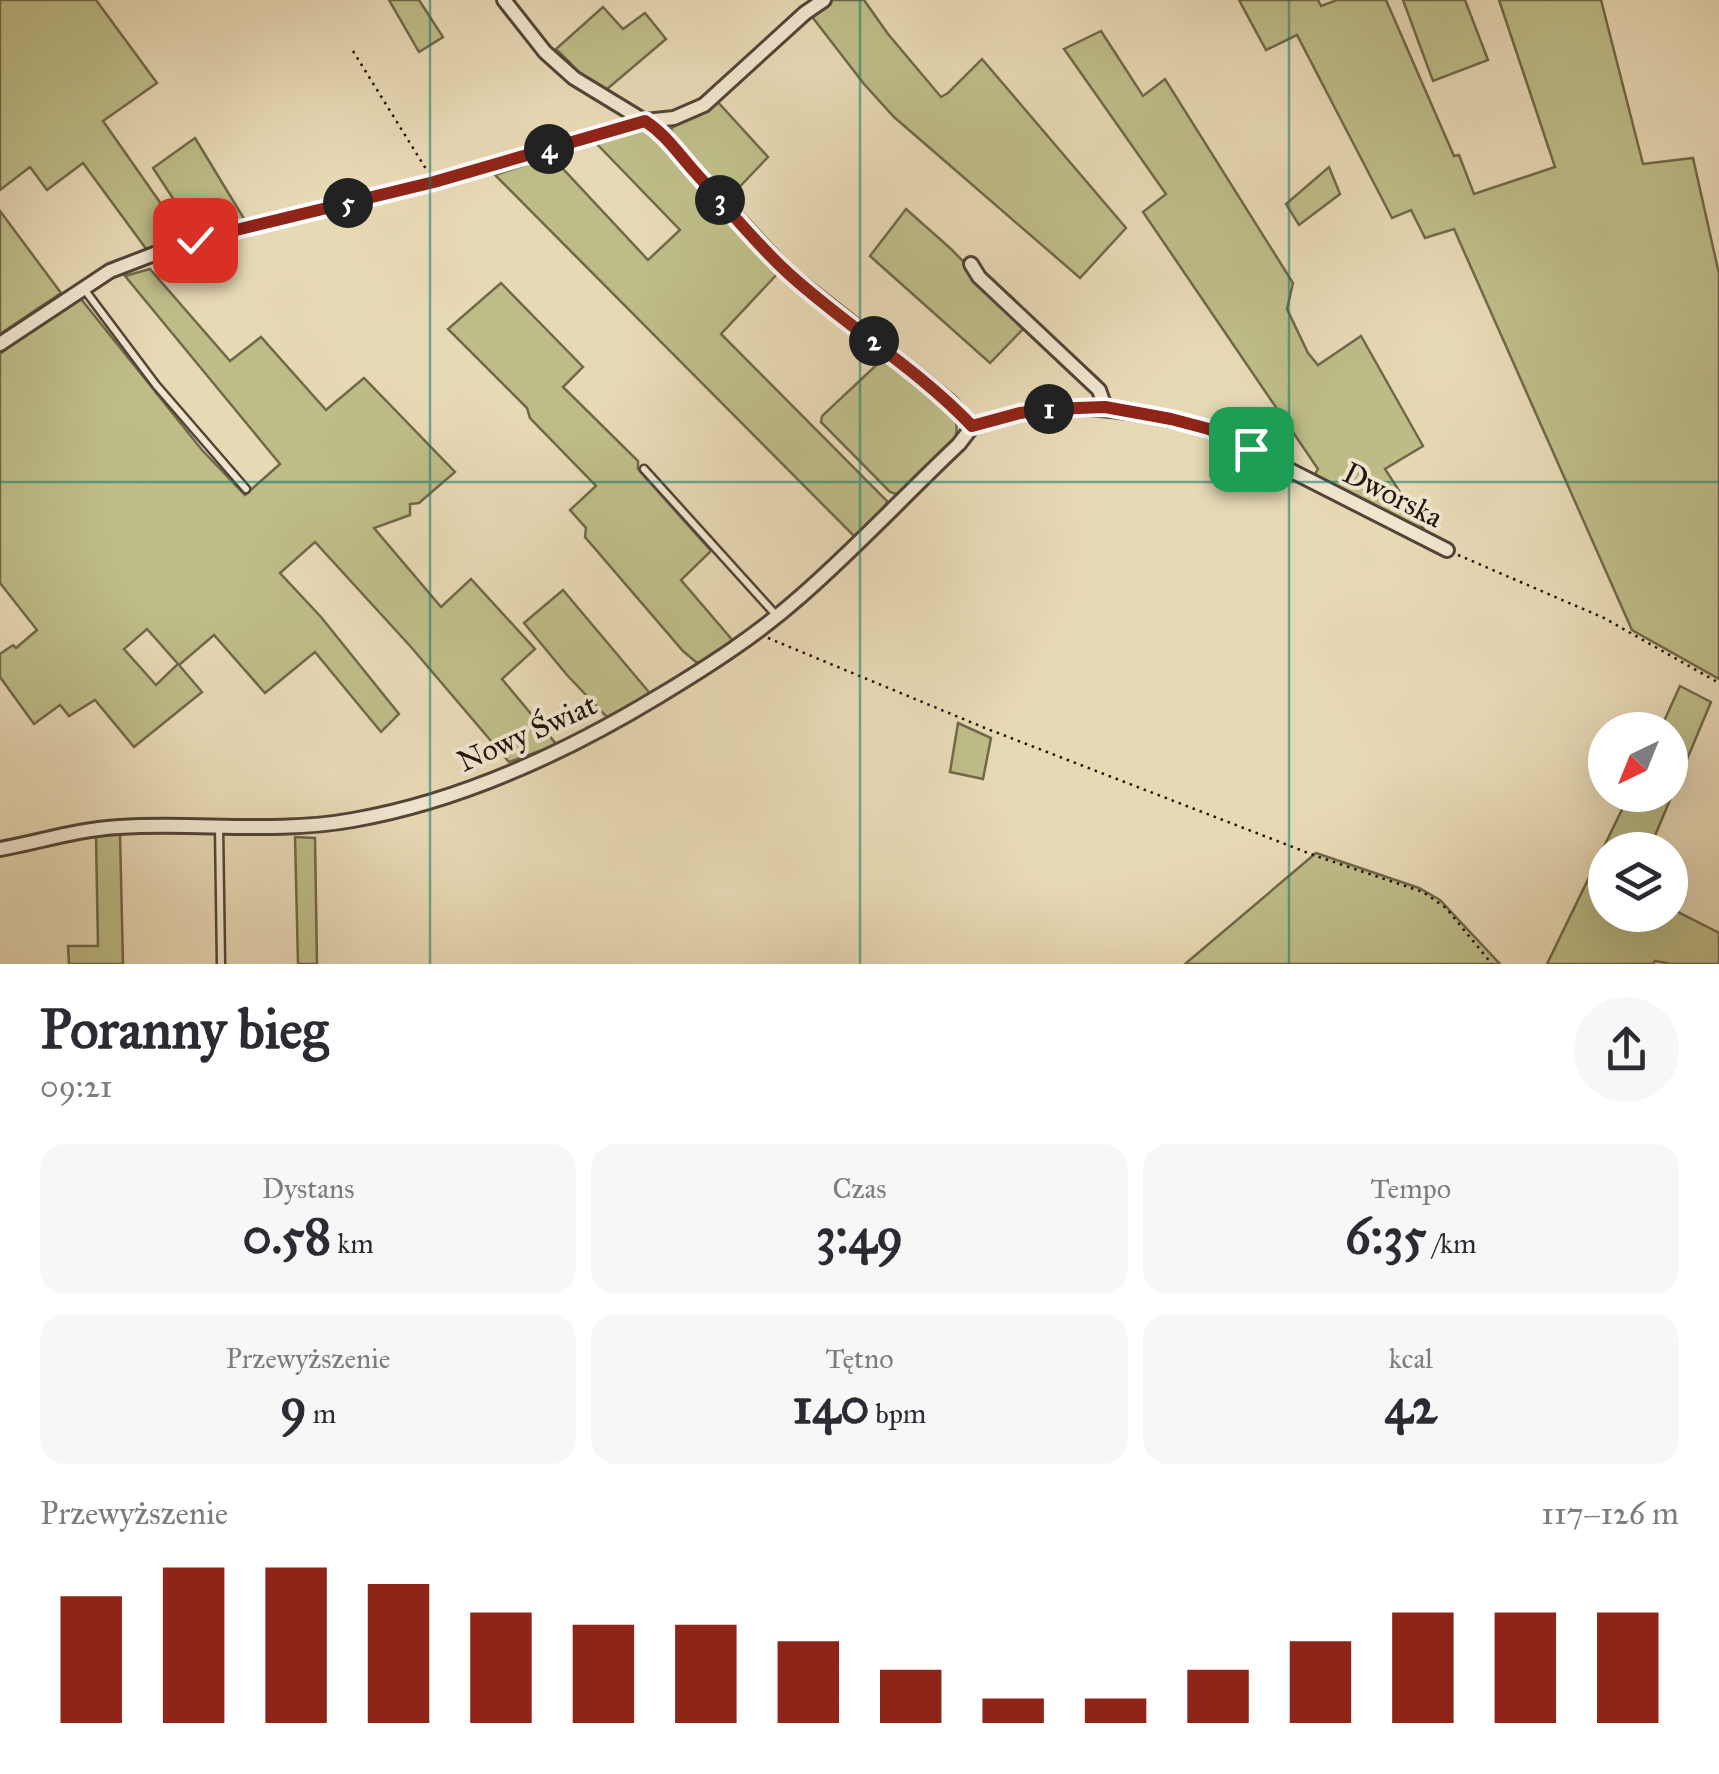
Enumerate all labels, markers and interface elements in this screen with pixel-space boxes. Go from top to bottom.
pin: 4 [524,124,574,174]
text: 4 [541,131,557,166]
pin: 3 [695,175,745,225]
pin: 5 [323,178,373,228]
text: 3 [714,182,726,217]
text: 5 [341,185,355,220]
pin [153,198,238,283]
icon: check [168,213,223,268]
pin: 2 [849,316,899,366]
text: 2 [867,323,881,358]
pin: 1 [1024,384,1074,434]
text: 1 [1043,391,1055,426]
pin [1209,407,1294,492]
icon: arrive [1224,422,1279,477]
street label: Dworska [1337,455,1449,535]
street label: Nowy Świat [451,685,603,780]
north arrow [1588,712,1688,812]
map controls [1588,712,1688,932]
button: layers [1588,832,1688,932]
text: Poranny bieg [40,996,328,1063]
button: share [1574,997,1679,1102]
text: 09:21 [40,1067,112,1106]
text: Dystans [262,1171,354,1206]
text: Czas [832,1171,887,1206]
text: Tempo [1371,1171,1451,1206]
text: 0.58 [243,1206,331,1267]
text: 3:49 [816,1206,903,1267]
text: 6:35 [1345,1206,1427,1267]
text: km [331,1226,374,1261]
text: /km [1427,1226,1477,1261]
text: Przewyższenie [226,1341,390,1376]
text: Tętno [826,1341,893,1376]
text: kcal [1389,1341,1433,1376]
text: 9 [280,1376,307,1437]
text: 140 [793,1376,869,1437]
text: 42 [1385,1376,1437,1437]
text: m [307,1396,336,1431]
text: bpm [869,1396,926,1431]
text: Przewyższenie [40,1494,228,1533]
text: 117–126 m [1541,1494,1679,1533]

